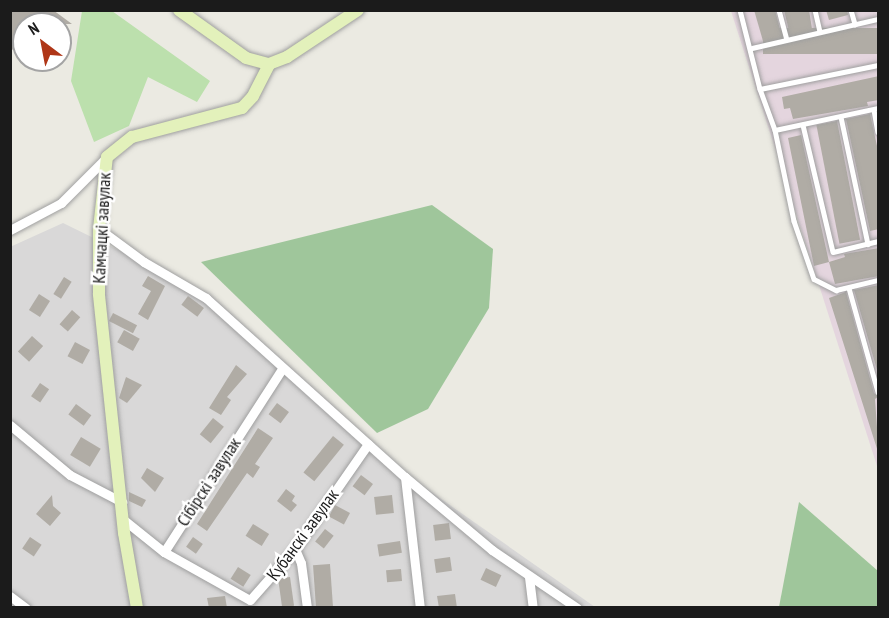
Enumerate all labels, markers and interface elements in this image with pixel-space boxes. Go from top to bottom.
north arrow [12,12,72,72]
text: N [25,18,42,39]
street label: Камчацкі завулак [88,172,116,284]
street label: Сібірскі завулак [172,434,246,530]
street label: Кубанскі завулак [262,485,344,585]

